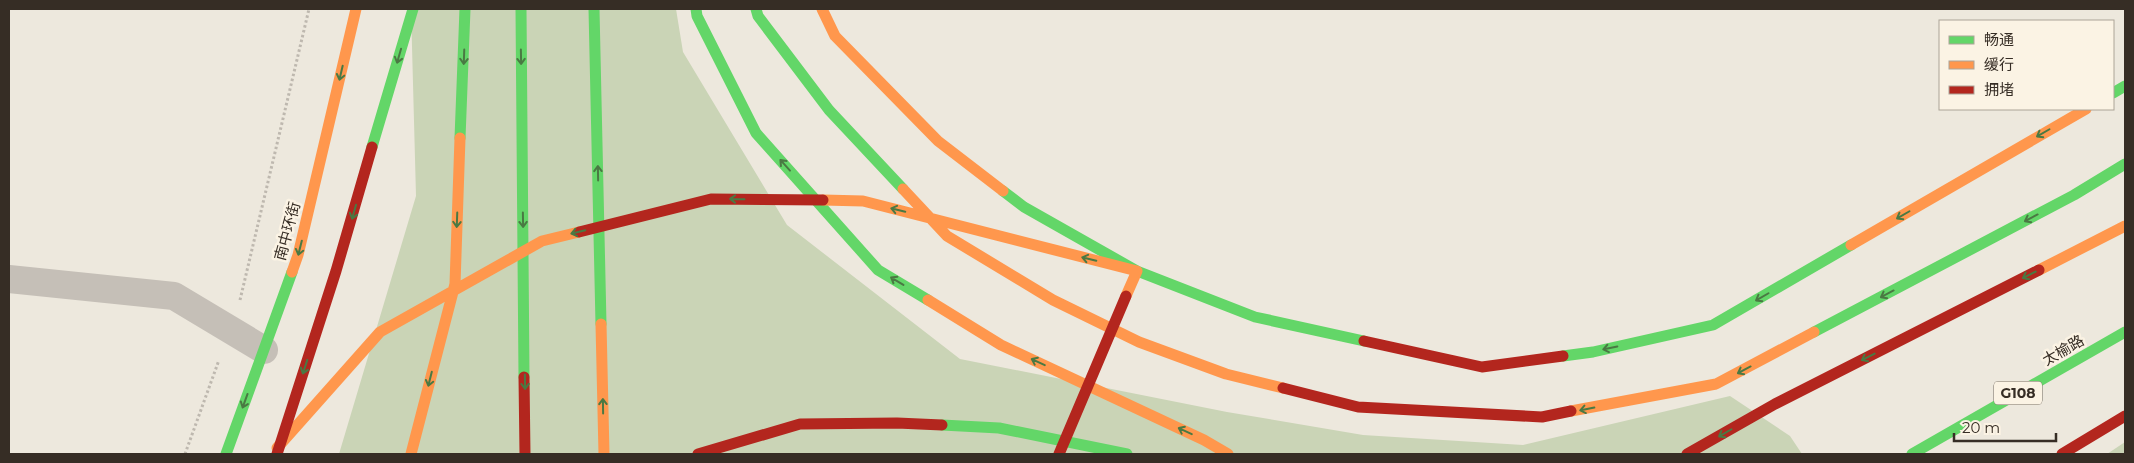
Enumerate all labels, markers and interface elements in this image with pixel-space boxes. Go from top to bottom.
legend [1939,20,2114,110]
text: 畅通 [1984,30,2014,49]
one-way arrow [394,47,404,63]
one-way arrow [459,49,468,65]
one-way arrow [516,49,526,65]
text: 缓行 [1984,55,2014,74]
one-way arrow [336,65,345,81]
text: 拥堵 [1984,80,2014,99]
one-way arrow [2037,129,2051,139]
one-way arrow [779,158,791,171]
one-way arrow [593,165,602,181]
one-way arrow [729,194,745,204]
street label: 南中环街 [270,200,304,262]
one-way arrow [348,203,358,219]
one-way arrow [891,205,907,214]
one-way arrow [1895,210,1910,220]
one-way arrow [453,212,462,228]
one-way arrow [518,212,528,228]
one-way arrow [2024,214,2039,223]
one-way arrow [571,228,587,237]
one-way arrow [295,240,304,256]
one-way arrow [1082,254,1098,263]
one-way arrow [2022,271,2037,280]
one-way arrow [891,276,905,286]
one-way arrow [1880,289,1895,299]
one-way arrow [1756,292,1770,302]
street label: 太榆路 [2039,331,2087,369]
one-way arrow [1603,344,1619,353]
one-way arrow [1861,352,1876,362]
one-way arrow [1031,357,1046,366]
one-way arrow [300,358,310,374]
one-way arrow [1737,365,1751,375]
one-way arrow [425,371,434,387]
one-way arrow [520,374,529,390]
road number: G108 [1994,382,2042,404]
one-way arrow [240,393,249,409]
one-way arrow [598,398,608,414]
one-way arrow [1579,404,1595,414]
scale bar [1954,410,2056,442]
text: 20 m [1962,418,2000,437]
one-way arrow [1178,425,1193,435]
one-way arrow [1718,428,1732,438]

